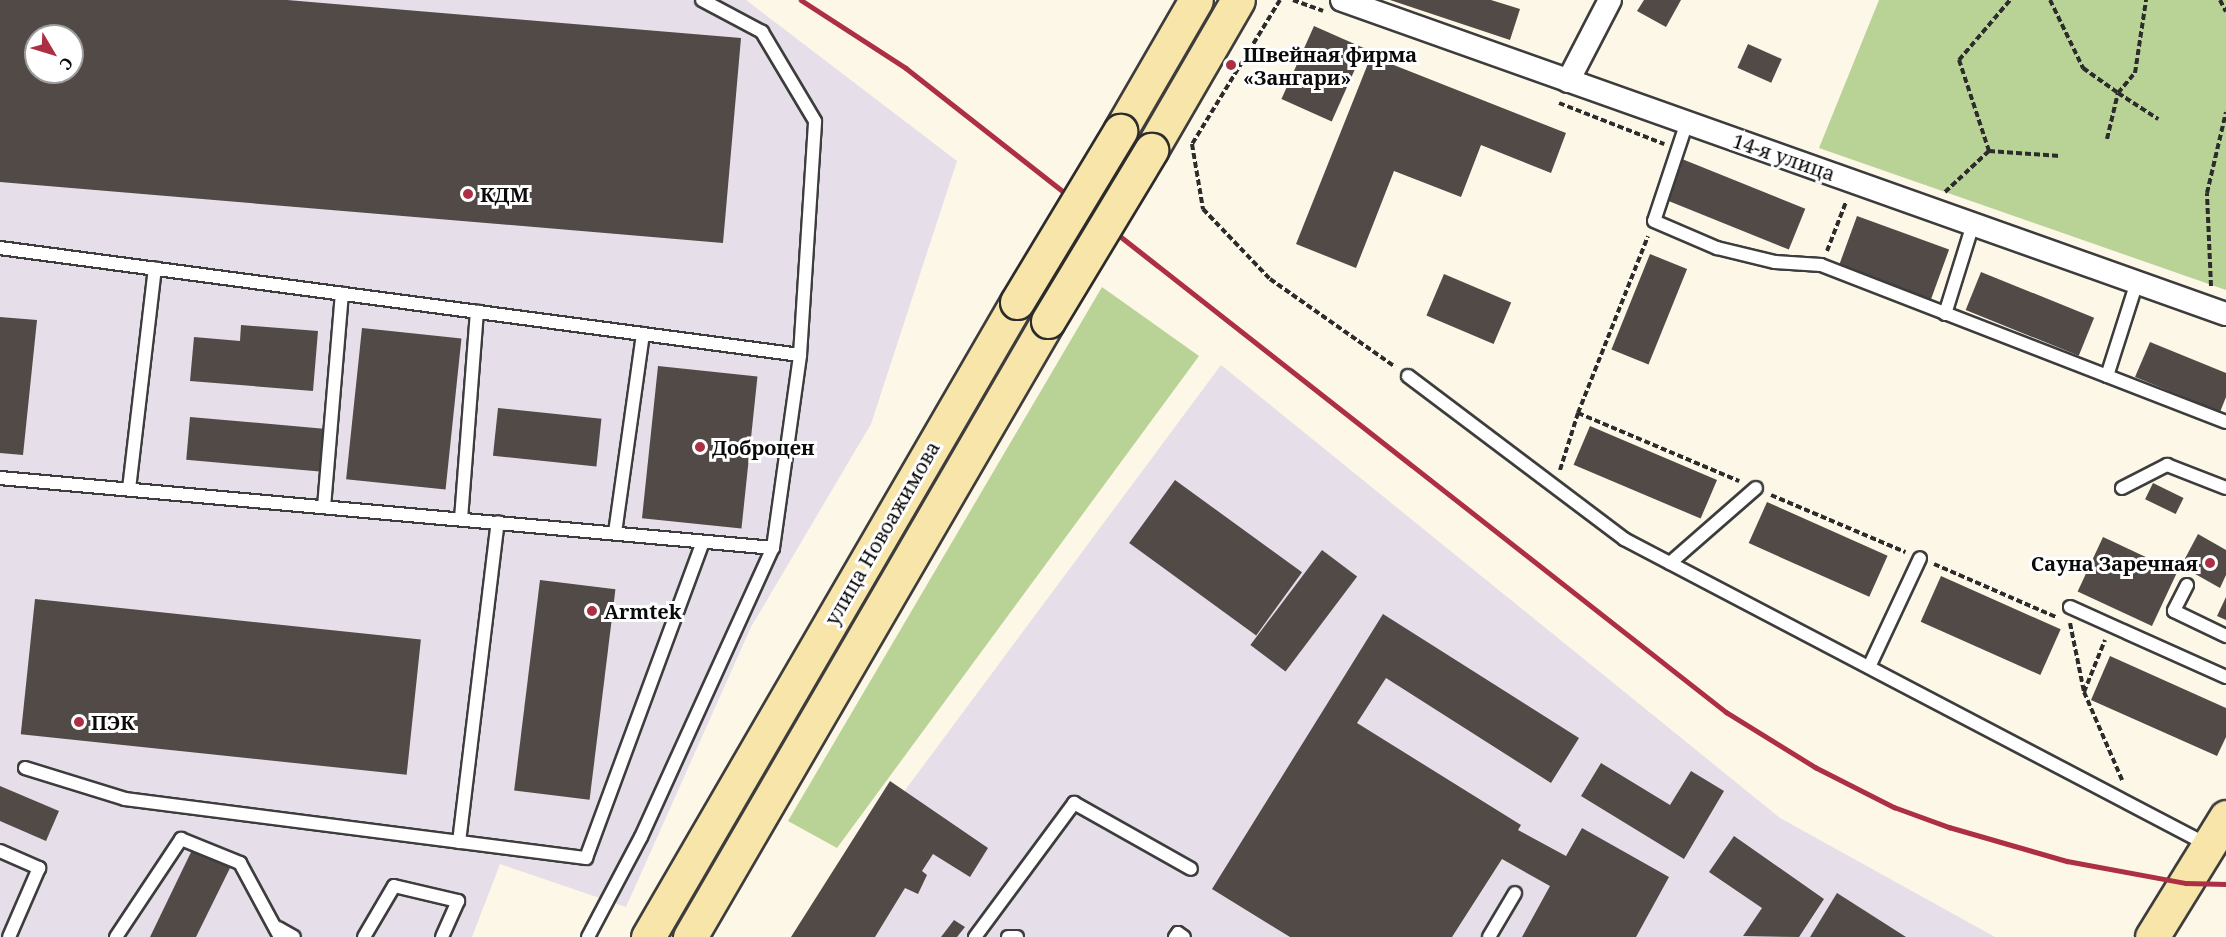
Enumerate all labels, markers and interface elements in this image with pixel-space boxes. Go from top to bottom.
north arrow [24,24,84,84]
place label: Швейная фирма «Зангари» [1243,42,1417,89]
text: С [55,53,79,75]
marker: Швейная фирма «Зангари» [1224,58,1238,72]
street label: 14-я улица [1730,128,1838,186]
place label: КДМ [480,182,529,206]
marker: КДМ [461,187,475,201]
place label: Доброцен [712,435,814,459]
street label: улица Новоажимова [819,437,945,629]
marker: Доброцен [693,440,707,454]
place label: Сауна Заречная [2031,551,2198,575]
marker: Сауна Заречная [2203,556,2217,570]
place label: Armtek [604,599,682,623]
marker: Armtek [585,604,599,618]
place label: ПЭК [91,710,135,734]
marker: ПЭК [72,715,86,729]

